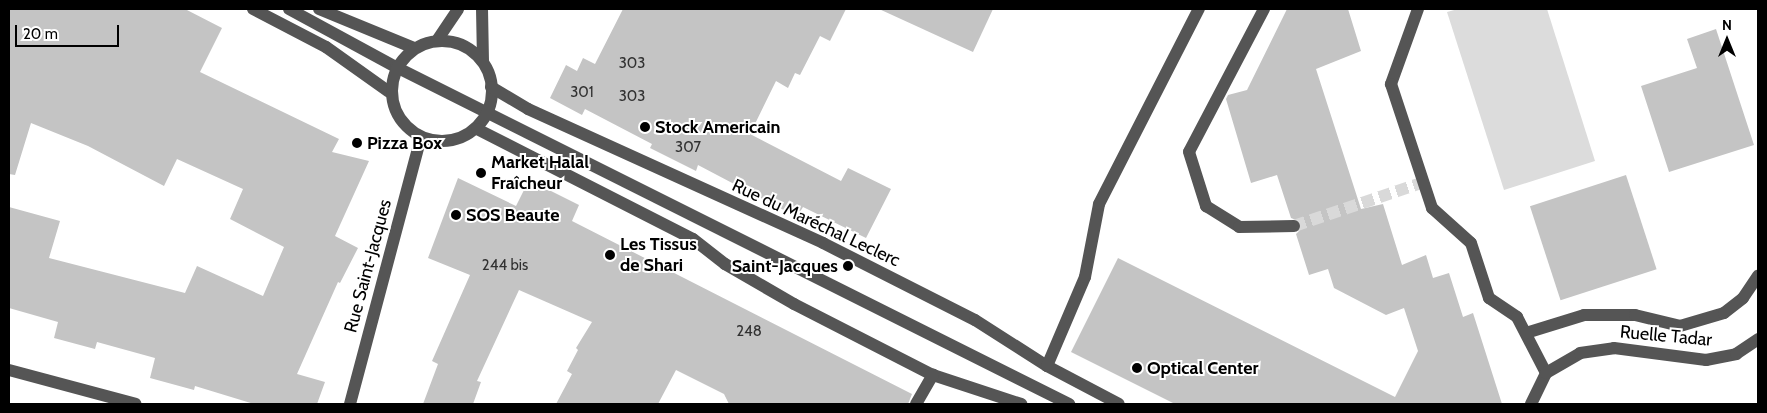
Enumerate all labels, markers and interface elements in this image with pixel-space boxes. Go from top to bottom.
scale bar [18,15,121,47]
north arrow [1702,15,1752,65]
text: N [1722,16,1732,34]
text: 20 m [23,25,58,43]
house number: 303 [619,55,645,73]
house number: 301 [570,84,594,102]
house number: 303 [619,88,645,106]
place label: Stock Americain [655,116,780,138]
marker: Stock Americain [639,121,651,133]
place label: Pizza Box [367,132,442,154]
marker: Pizza Box [351,137,363,149]
house number: 307 [675,139,701,157]
place label: Market Halal Fraîcheur [491,152,589,194]
marker: Market Halal Fraîcheur [475,167,487,179]
street label: Rue du Maréchal Leclerc [729,175,903,271]
street label: Rue Saint-Jacques [340,197,396,335]
place label: SOS Beaute [466,204,559,226]
marker: SOS Beaute [450,209,462,221]
place label: Les Tissus de Shari [620,234,697,276]
marker: Les Tissus de Shari [604,249,616,261]
place label: Saint-Jacques [732,255,838,277]
house number: 244 bis [482,257,528,275]
marker: Saint-Jacques [842,260,854,272]
street label: Ruelle Tadar [1619,321,1713,351]
house number: 248 [736,323,762,341]
place label: Optical Center [1147,357,1258,379]
marker: Optical Center [1131,362,1143,374]

